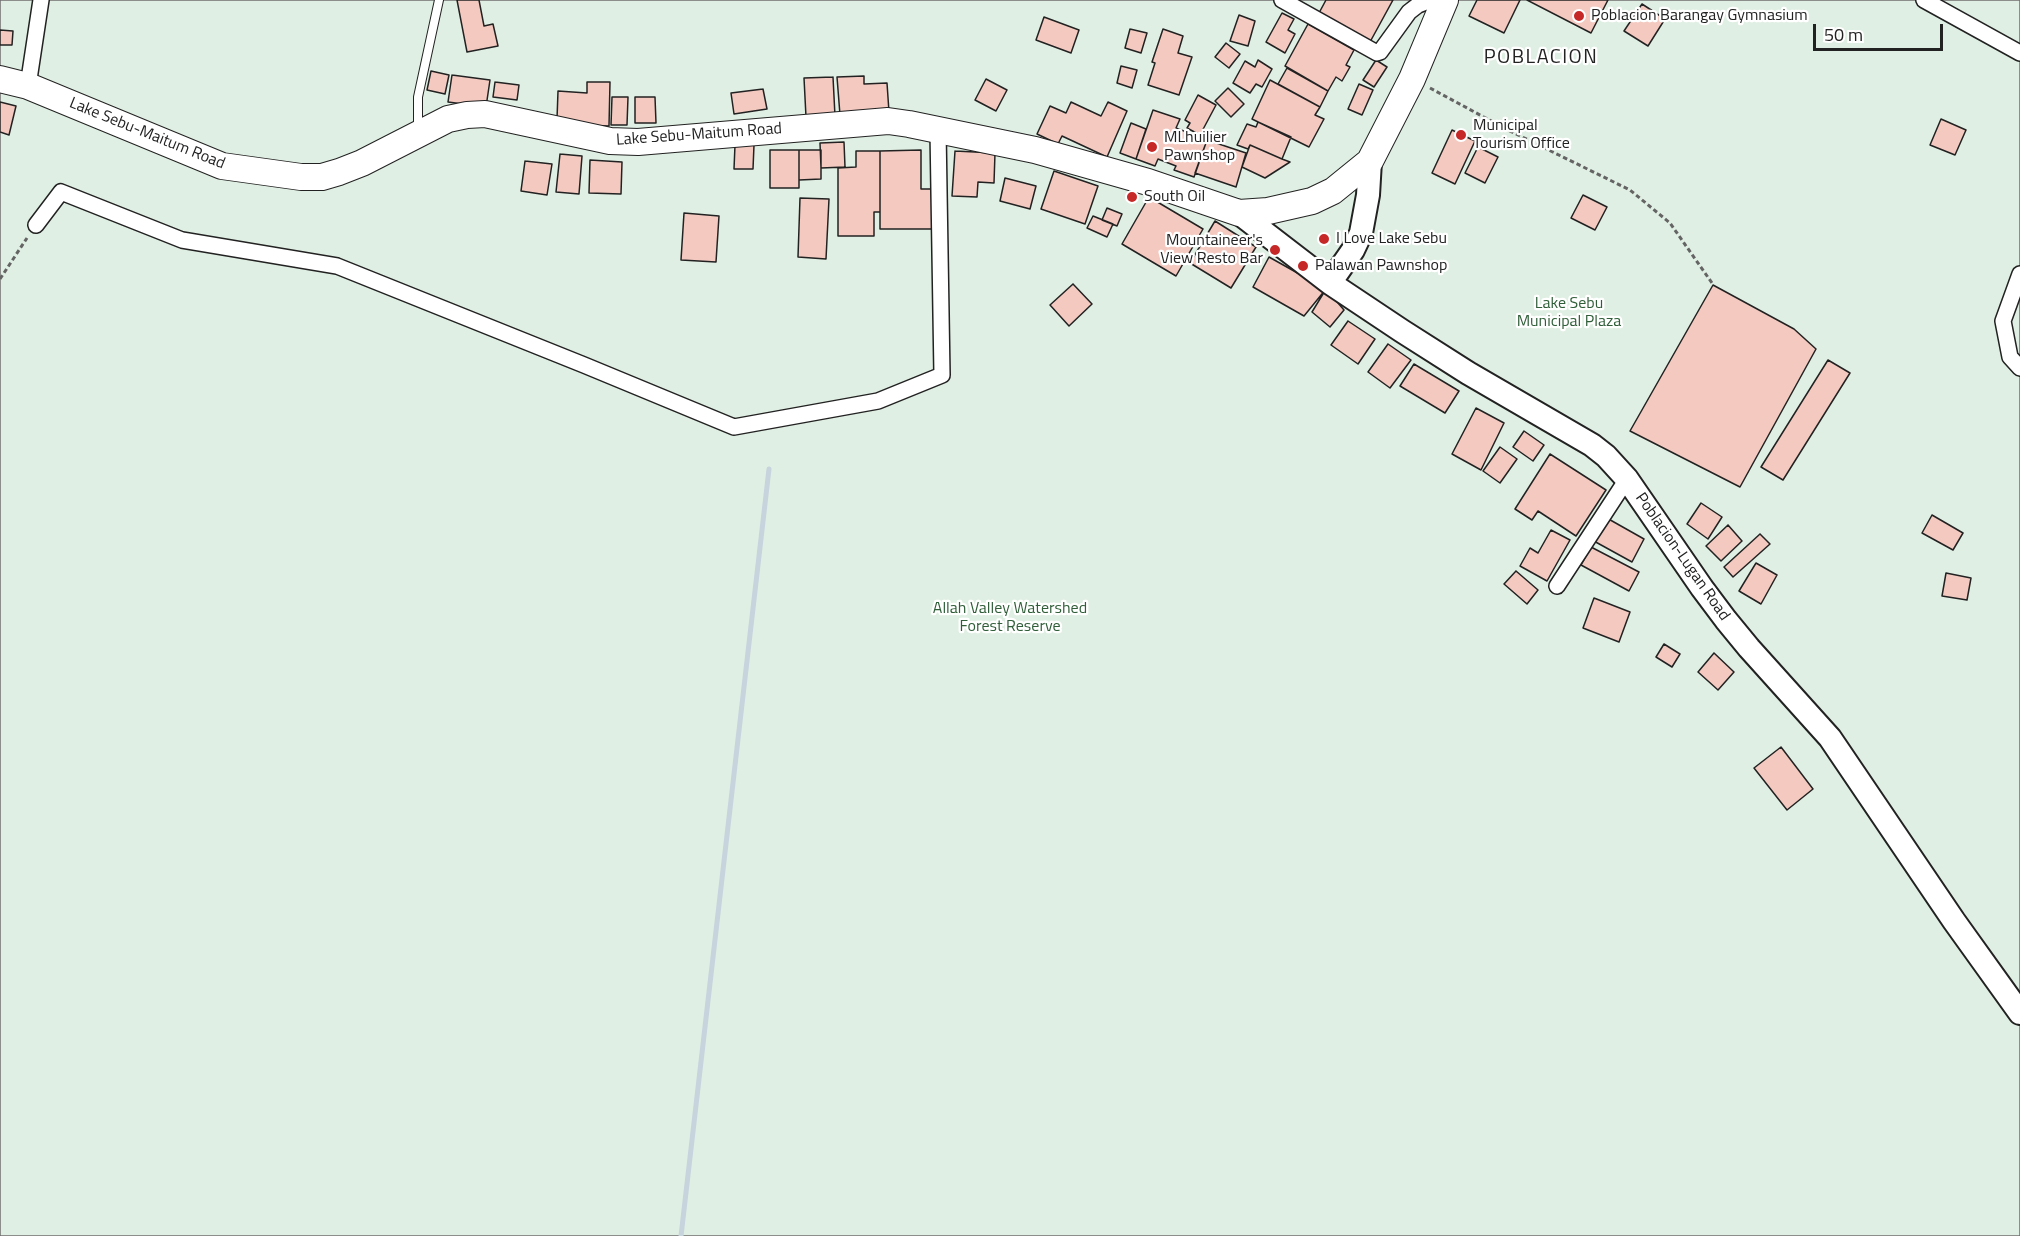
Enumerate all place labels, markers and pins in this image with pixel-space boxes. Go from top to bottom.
place label: Poblacion Barangay Gymnasium [1591,6,1808,26]
marker: Poblacion Barangay Gymnasium [1572,9,1586,23]
place label: Municipal Tourism Office [1473,116,1570,154]
place label: MLhuilier Pawnshop [1164,128,1235,166]
marker: Municipal Tourism Office [1454,128,1468,142]
marker: MLhuilier Pawnshop [1145,140,1159,154]
place label: South Oil [1144,187,1205,207]
marker: South Oil [1125,190,1139,204]
place label: I Love Lake Sebu [1336,229,1447,249]
place label: Mountaineer's View Resto Bar [1160,231,1263,269]
marker: I Love Lake Sebu [1317,232,1331,246]
marker: Mountaineer's View Resto Bar [1268,243,1282,257]
place label: Palawan Pawnshop [1315,256,1447,276]
marker: Palawan Pawnshop [1296,259,1310,273]

